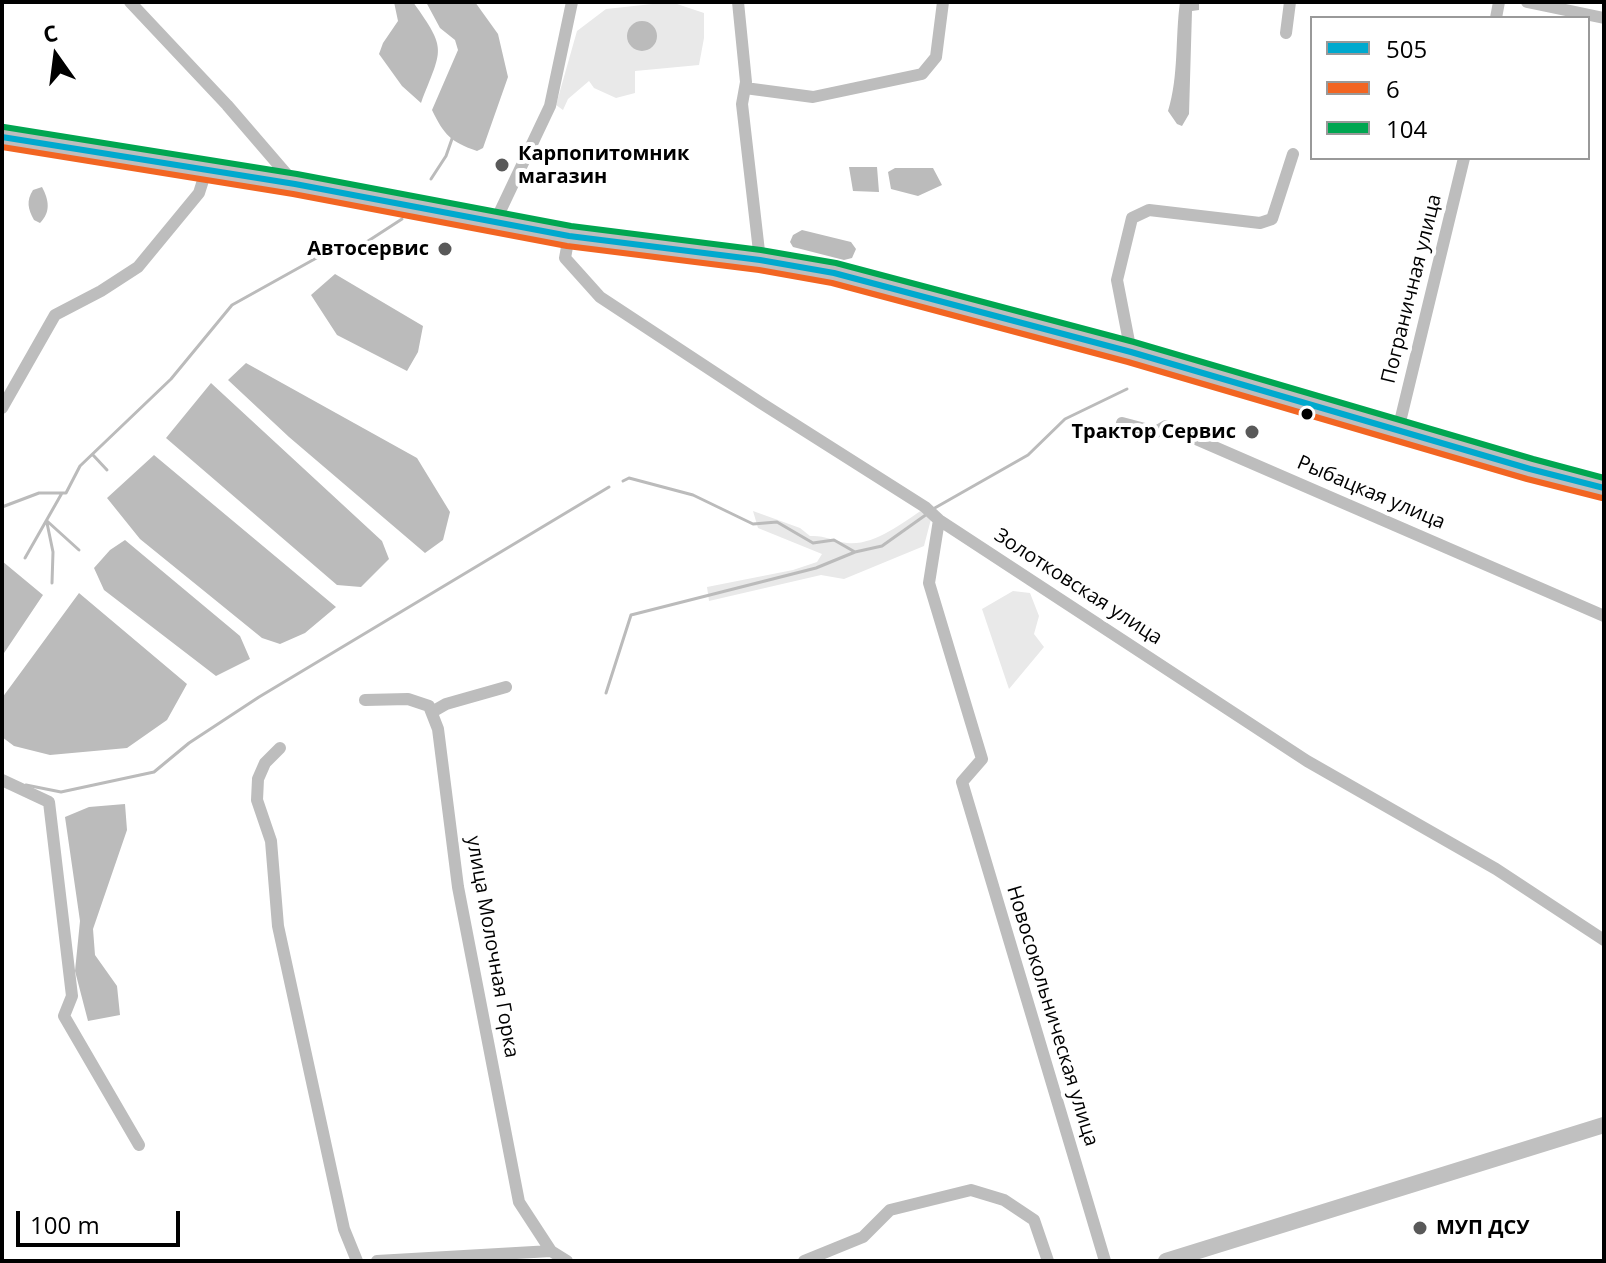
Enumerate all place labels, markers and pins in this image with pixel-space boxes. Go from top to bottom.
place label: Карпопитомник магазин [518,142,689,189]
marker: Карпопитомник магазин [493,156,511,174]
place label: Автосервис [307,237,429,261]
marker: Автосервис [436,240,454,258]
unlabelled marker [1299,406,1315,422]
place label: Трактор Сервис [1072,420,1236,444]
marker: Трактор Сервис [1243,423,1261,441]
place label: МУП ДСУ [1436,1216,1530,1240]
marker: МУП ДСУ [1411,1219,1429,1237]

